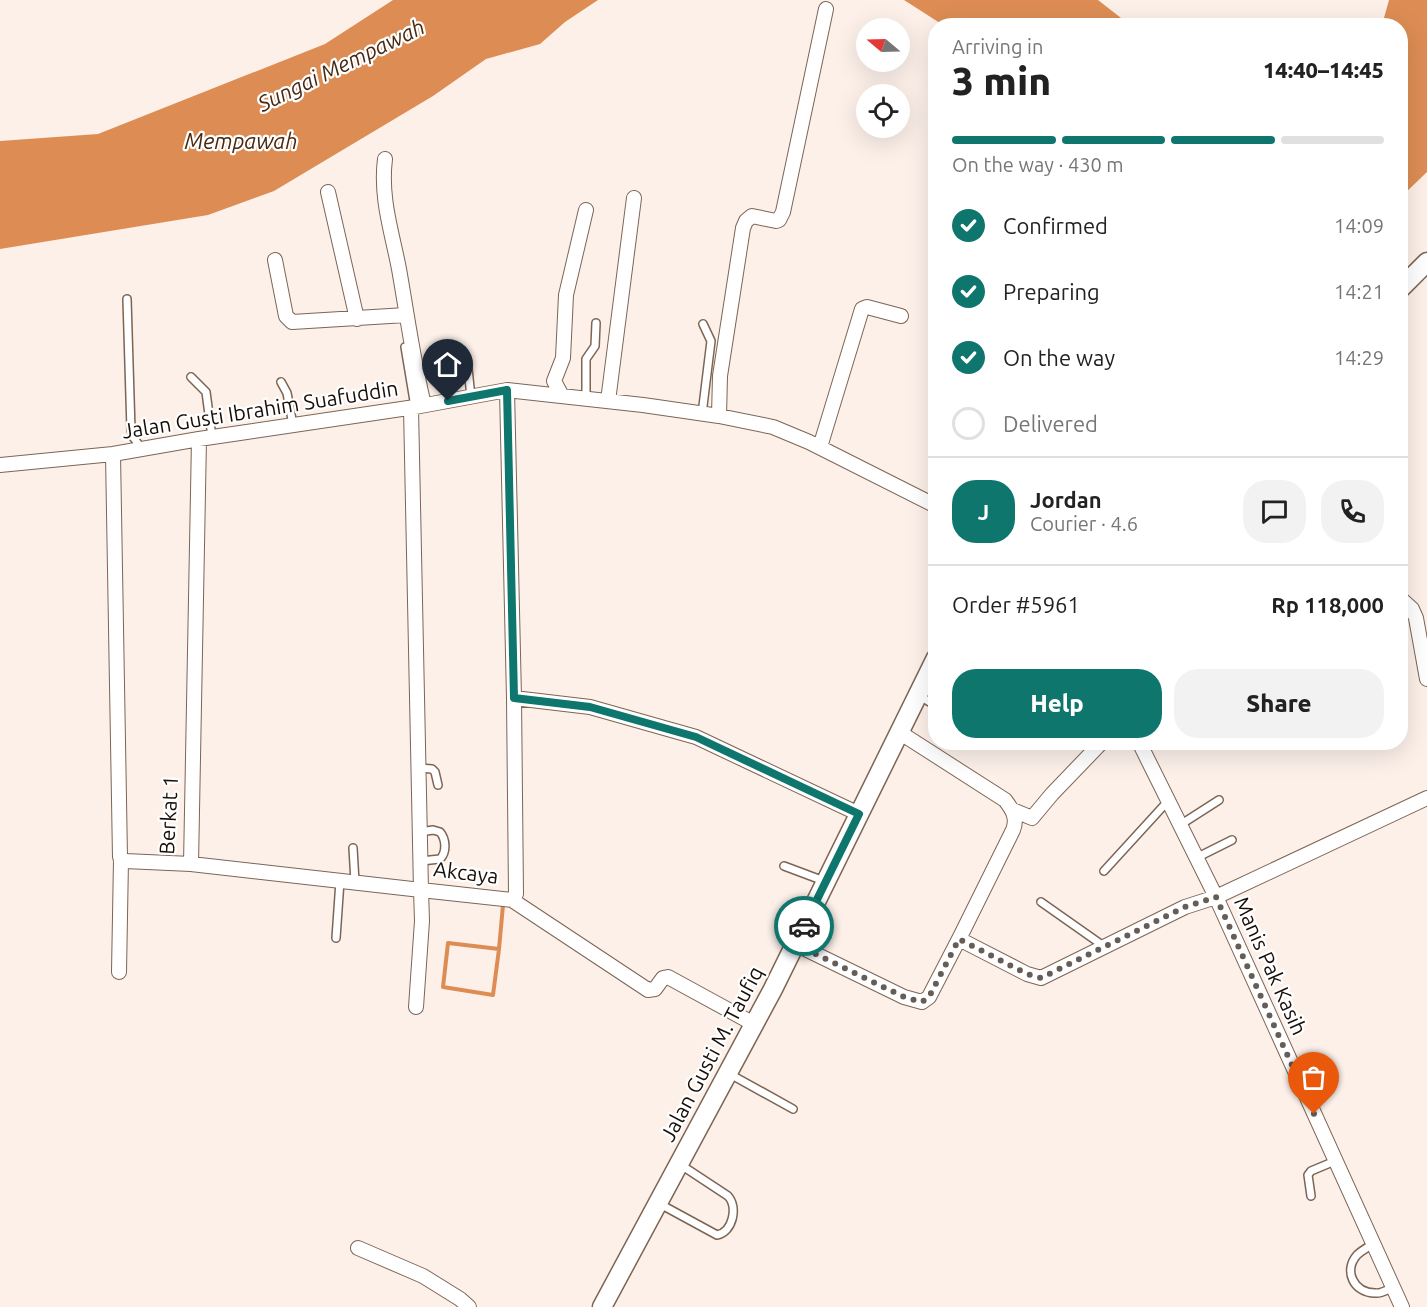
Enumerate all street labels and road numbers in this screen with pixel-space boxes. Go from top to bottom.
street label: Jalan Gusti Ibrahim Suafuddin [120,375,400,443]
street label: Berkat 1 [154,775,182,855]
street label: Akcaya [432,856,500,888]
street label: Manis Pak Kasih [1230,893,1312,1038]
street label: Jalan Gusti M. Taufiq [655,962,767,1145]

